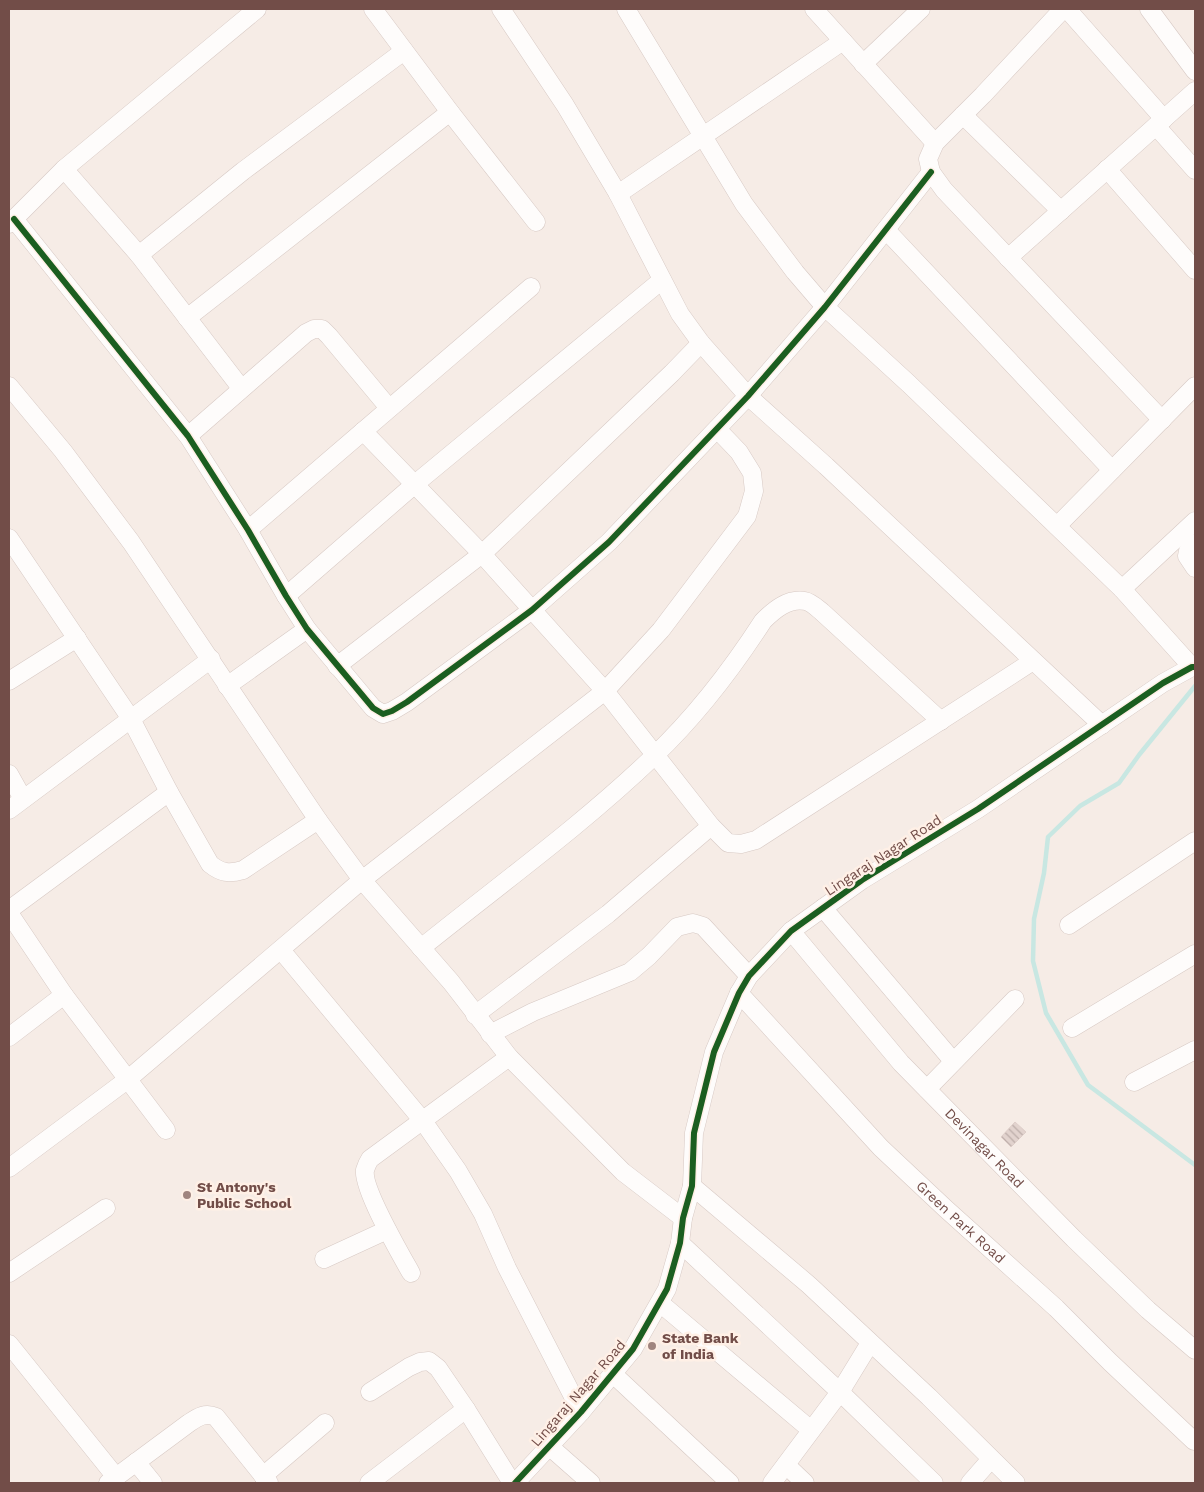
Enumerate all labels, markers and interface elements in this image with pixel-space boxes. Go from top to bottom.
street label: Lingaraj Nagar Road [822,811,944,899]
street label: Devinagar Road [942,1105,1027,1191]
street label: Green Park Road [913,1178,1008,1266]
place label: St Antony's Public School [197,1179,292,1211]
marker: St Antony's Public School [181,1189,193,1201]
place label: State Bank of India [662,1330,739,1362]
street label: Lingaraj Nagar Road [527,1336,629,1450]
marker: State Bank of India [646,1340,658,1352]

